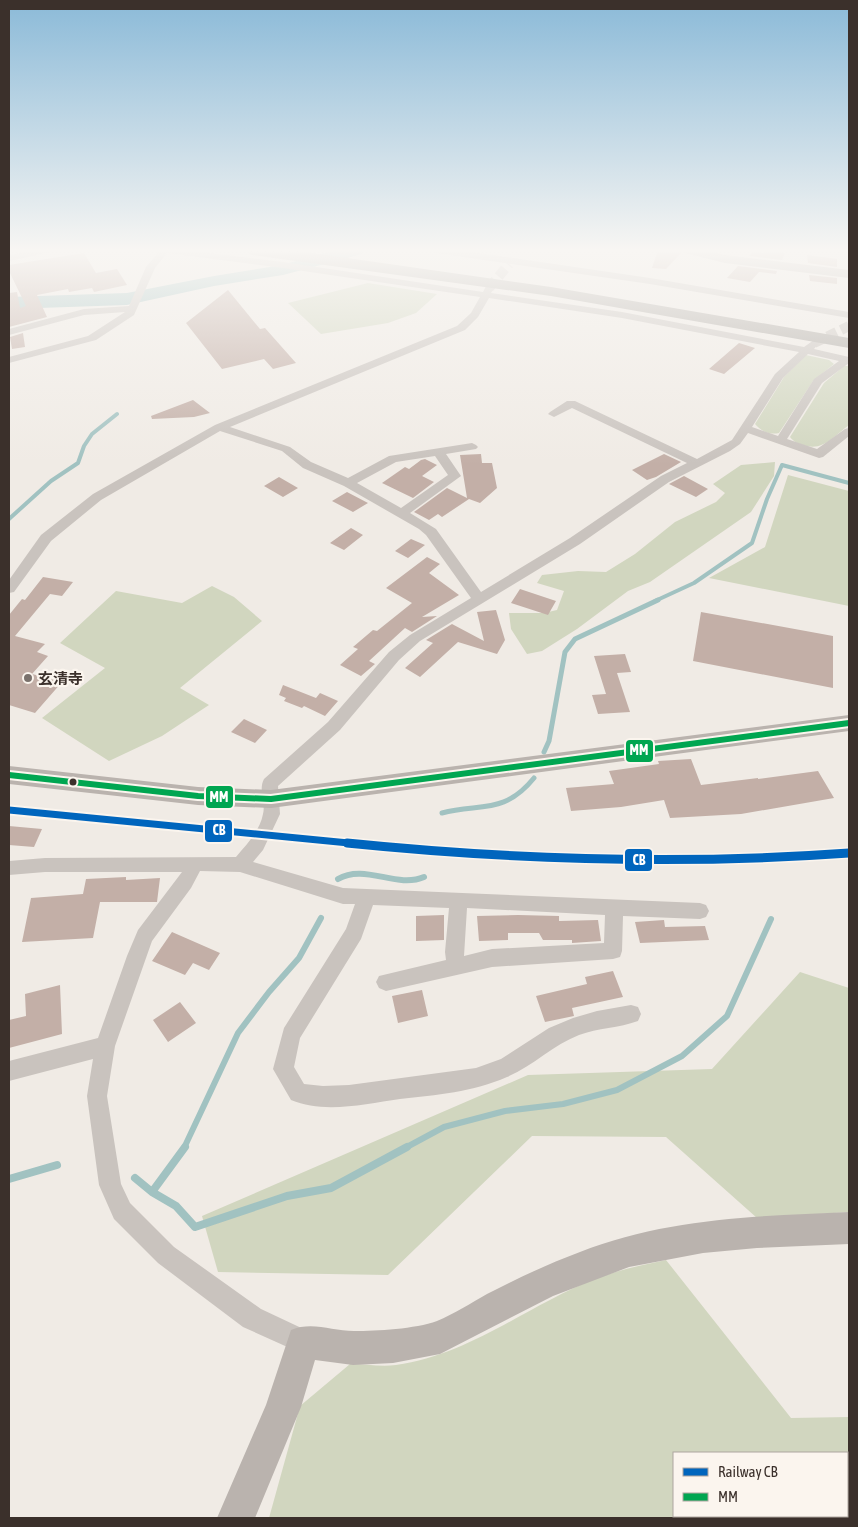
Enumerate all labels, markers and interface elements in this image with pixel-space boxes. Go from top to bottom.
place label: 玄清寺 [38,670,83,687]
marker: 玄清寺 [22,672,34,684]
line badge: MM [625,739,654,763]
text: MM [630,742,648,758]
unlabelled marker [68,777,78,787]
line badge: MM [205,785,234,809]
text: MM [210,789,228,805]
line badge: CB [204,819,233,843]
text: CB [213,822,226,838]
line badge: CB [624,848,653,872]
text: CB [633,852,646,868]
legend [673,1452,848,1517]
text: Railway CB [718,1463,778,1480]
text: MM [718,1488,738,1505]

